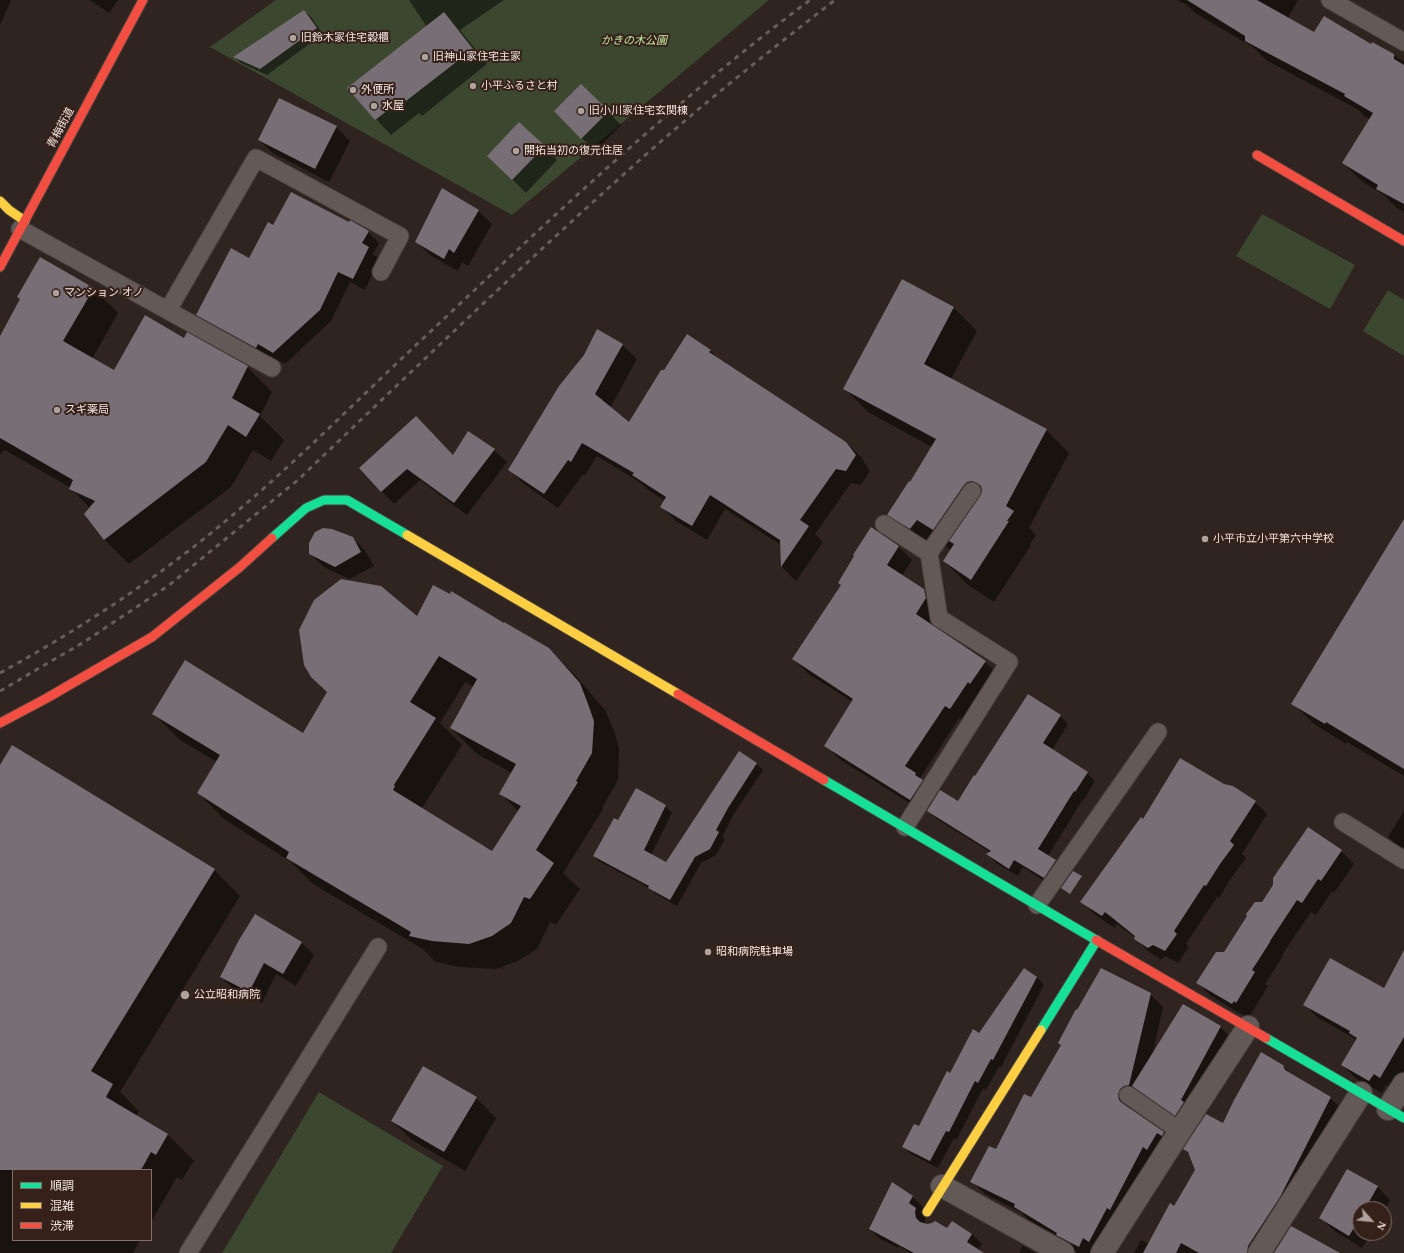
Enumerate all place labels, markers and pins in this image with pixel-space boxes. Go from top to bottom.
place label: 旧鈴木家住宅穀櫃 [301,31,389,45]
marker: 旧鈴木家住宅穀櫃 [288,33,298,43]
place label: 旧神山家住宅主家 [433,50,521,64]
marker: 旧神山家住宅主家 [420,52,430,62]
place label: 小平ふるさと村 [481,79,558,93]
marker: 小平ふるさと村 [468,81,478,91]
place label: 外便所 [361,83,394,97]
marker: 外便所 [348,85,358,95]
place label: 水屋 [382,99,404,113]
marker: 水屋 [369,101,379,111]
place label: 旧小川家住宅玄関棟 [589,104,688,118]
marker: 旧小川家住宅玄関棟 [576,106,586,116]
place label: 開拓当初の復元住居 [524,144,623,158]
marker: 開拓当初の復元住居 [511,146,521,156]
place label: マンション オノ [64,286,144,300]
marker: マンション オノ [51,288,61,298]
place label: スギ薬局 [65,403,109,417]
marker: スギ薬局 [52,405,62,415]
place label: 小平市立小平第六中学校 [1213,532,1334,546]
marker: 小平市立小平第六中学校 [1200,534,1210,544]
place label: 昭和病院駐車場 [716,945,793,959]
marker: 昭和病院駐車場 [703,947,713,957]
place label: 公立昭和病院 [194,988,260,1002]
marker: 公立昭和病院 [179,989,191,1001]

